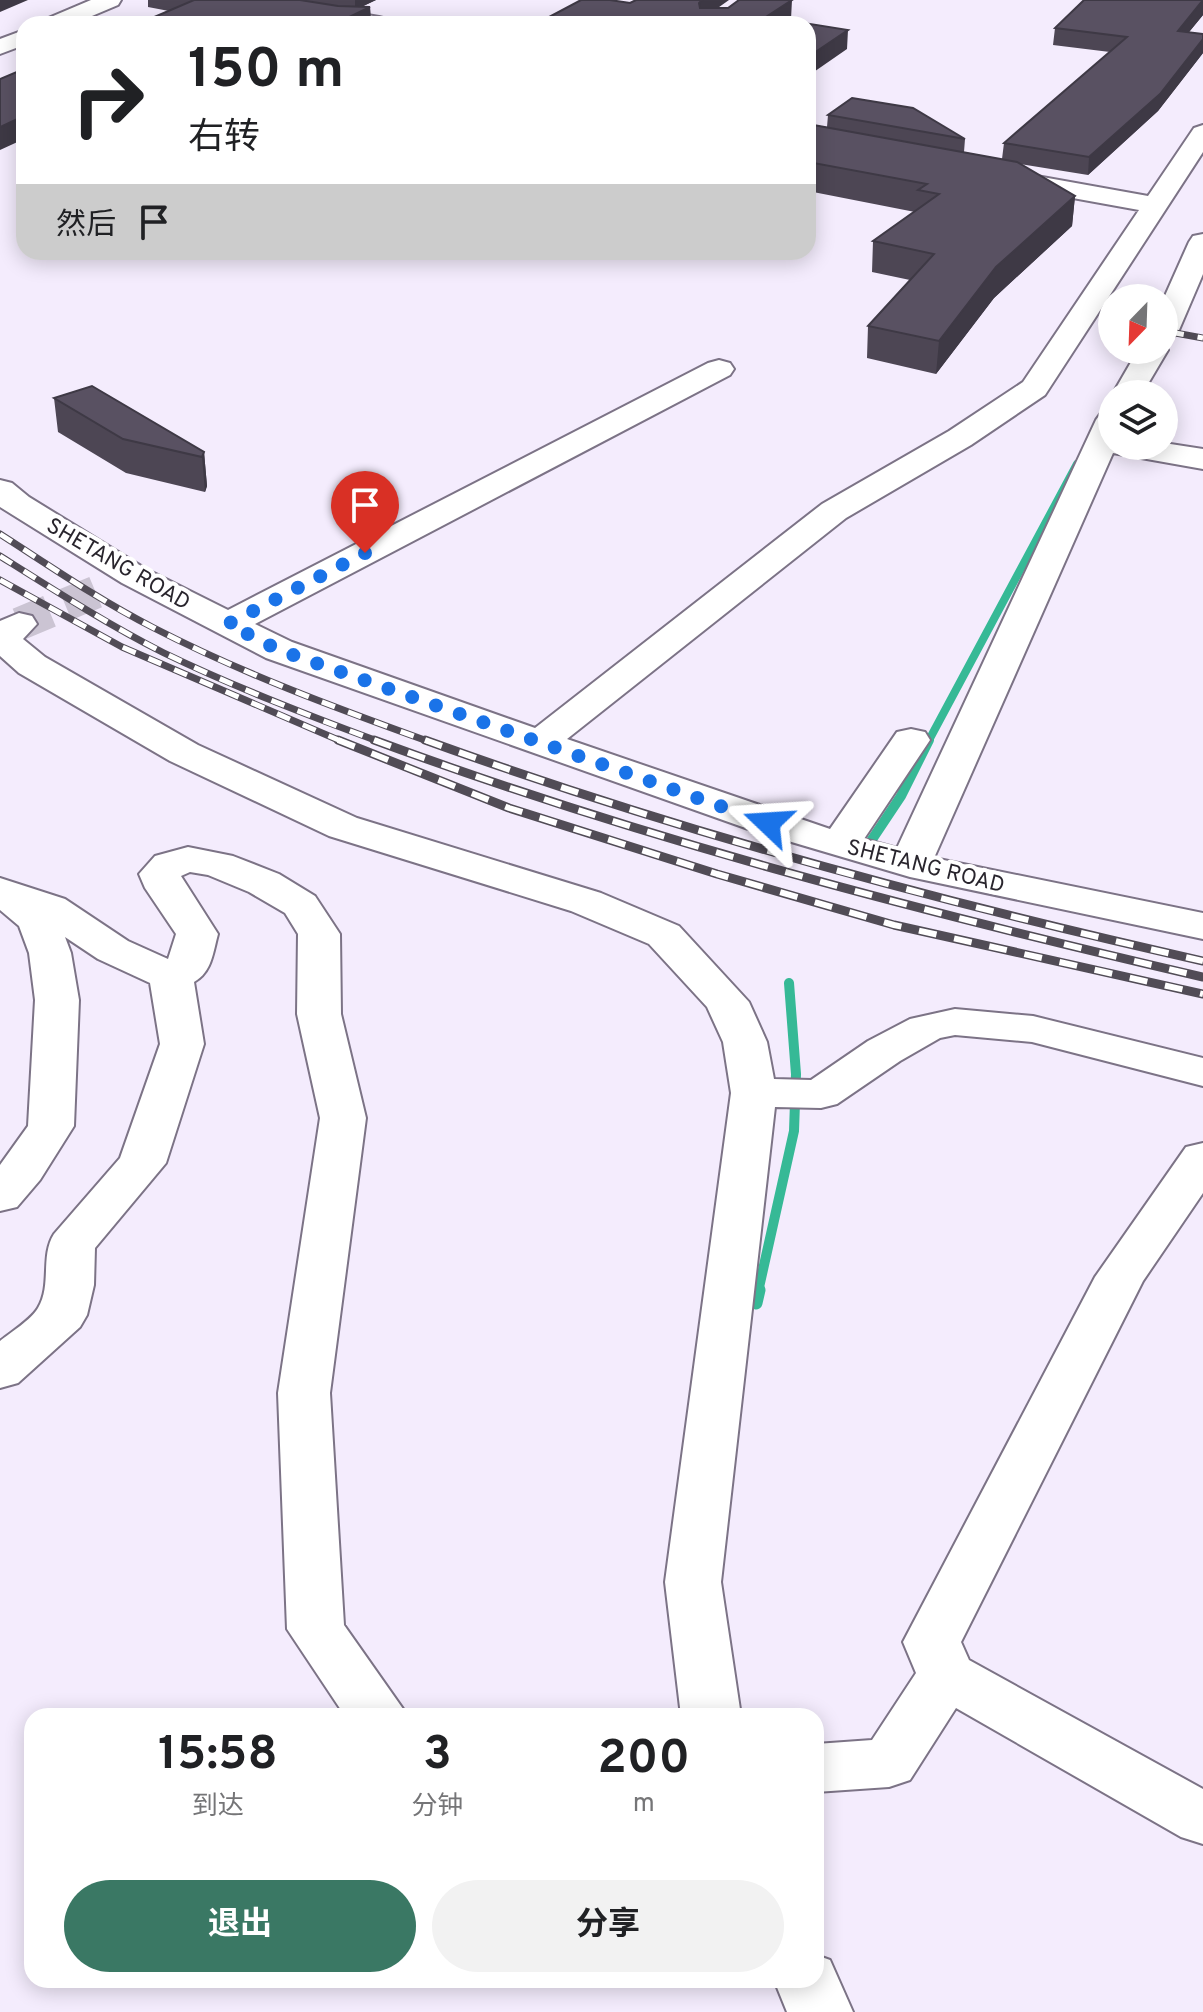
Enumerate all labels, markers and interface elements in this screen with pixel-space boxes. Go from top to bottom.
text: 150 m [188,37,344,107]
icon: right [56,48,160,152]
text: 右转 [188,116,260,162]
icon: arrive [132,200,176,244]
text: 然后 [56,208,116,245]
north arrow [1098,284,1178,364]
map controls [1098,284,1178,460]
button: layers [1098,380,1178,460]
pin [331,471,399,553]
icon: arrive [343,483,387,527]
street label: SHETANG ROAD [41,513,194,617]
position arrow [726,781,810,865]
street label: SHETANG ROAD [844,835,1007,900]
text: 15:58 [158,1726,278,1786]
text: 3 [423,1726,452,1786]
text: 200 [597,1730,690,1790]
text: m [633,1788,655,1821]
text: 到达 [192,1791,244,1824]
text: 分钟 [412,1791,464,1824]
button: 退出 [64,1880,416,1972]
button: 分享 [432,1880,784,1972]

